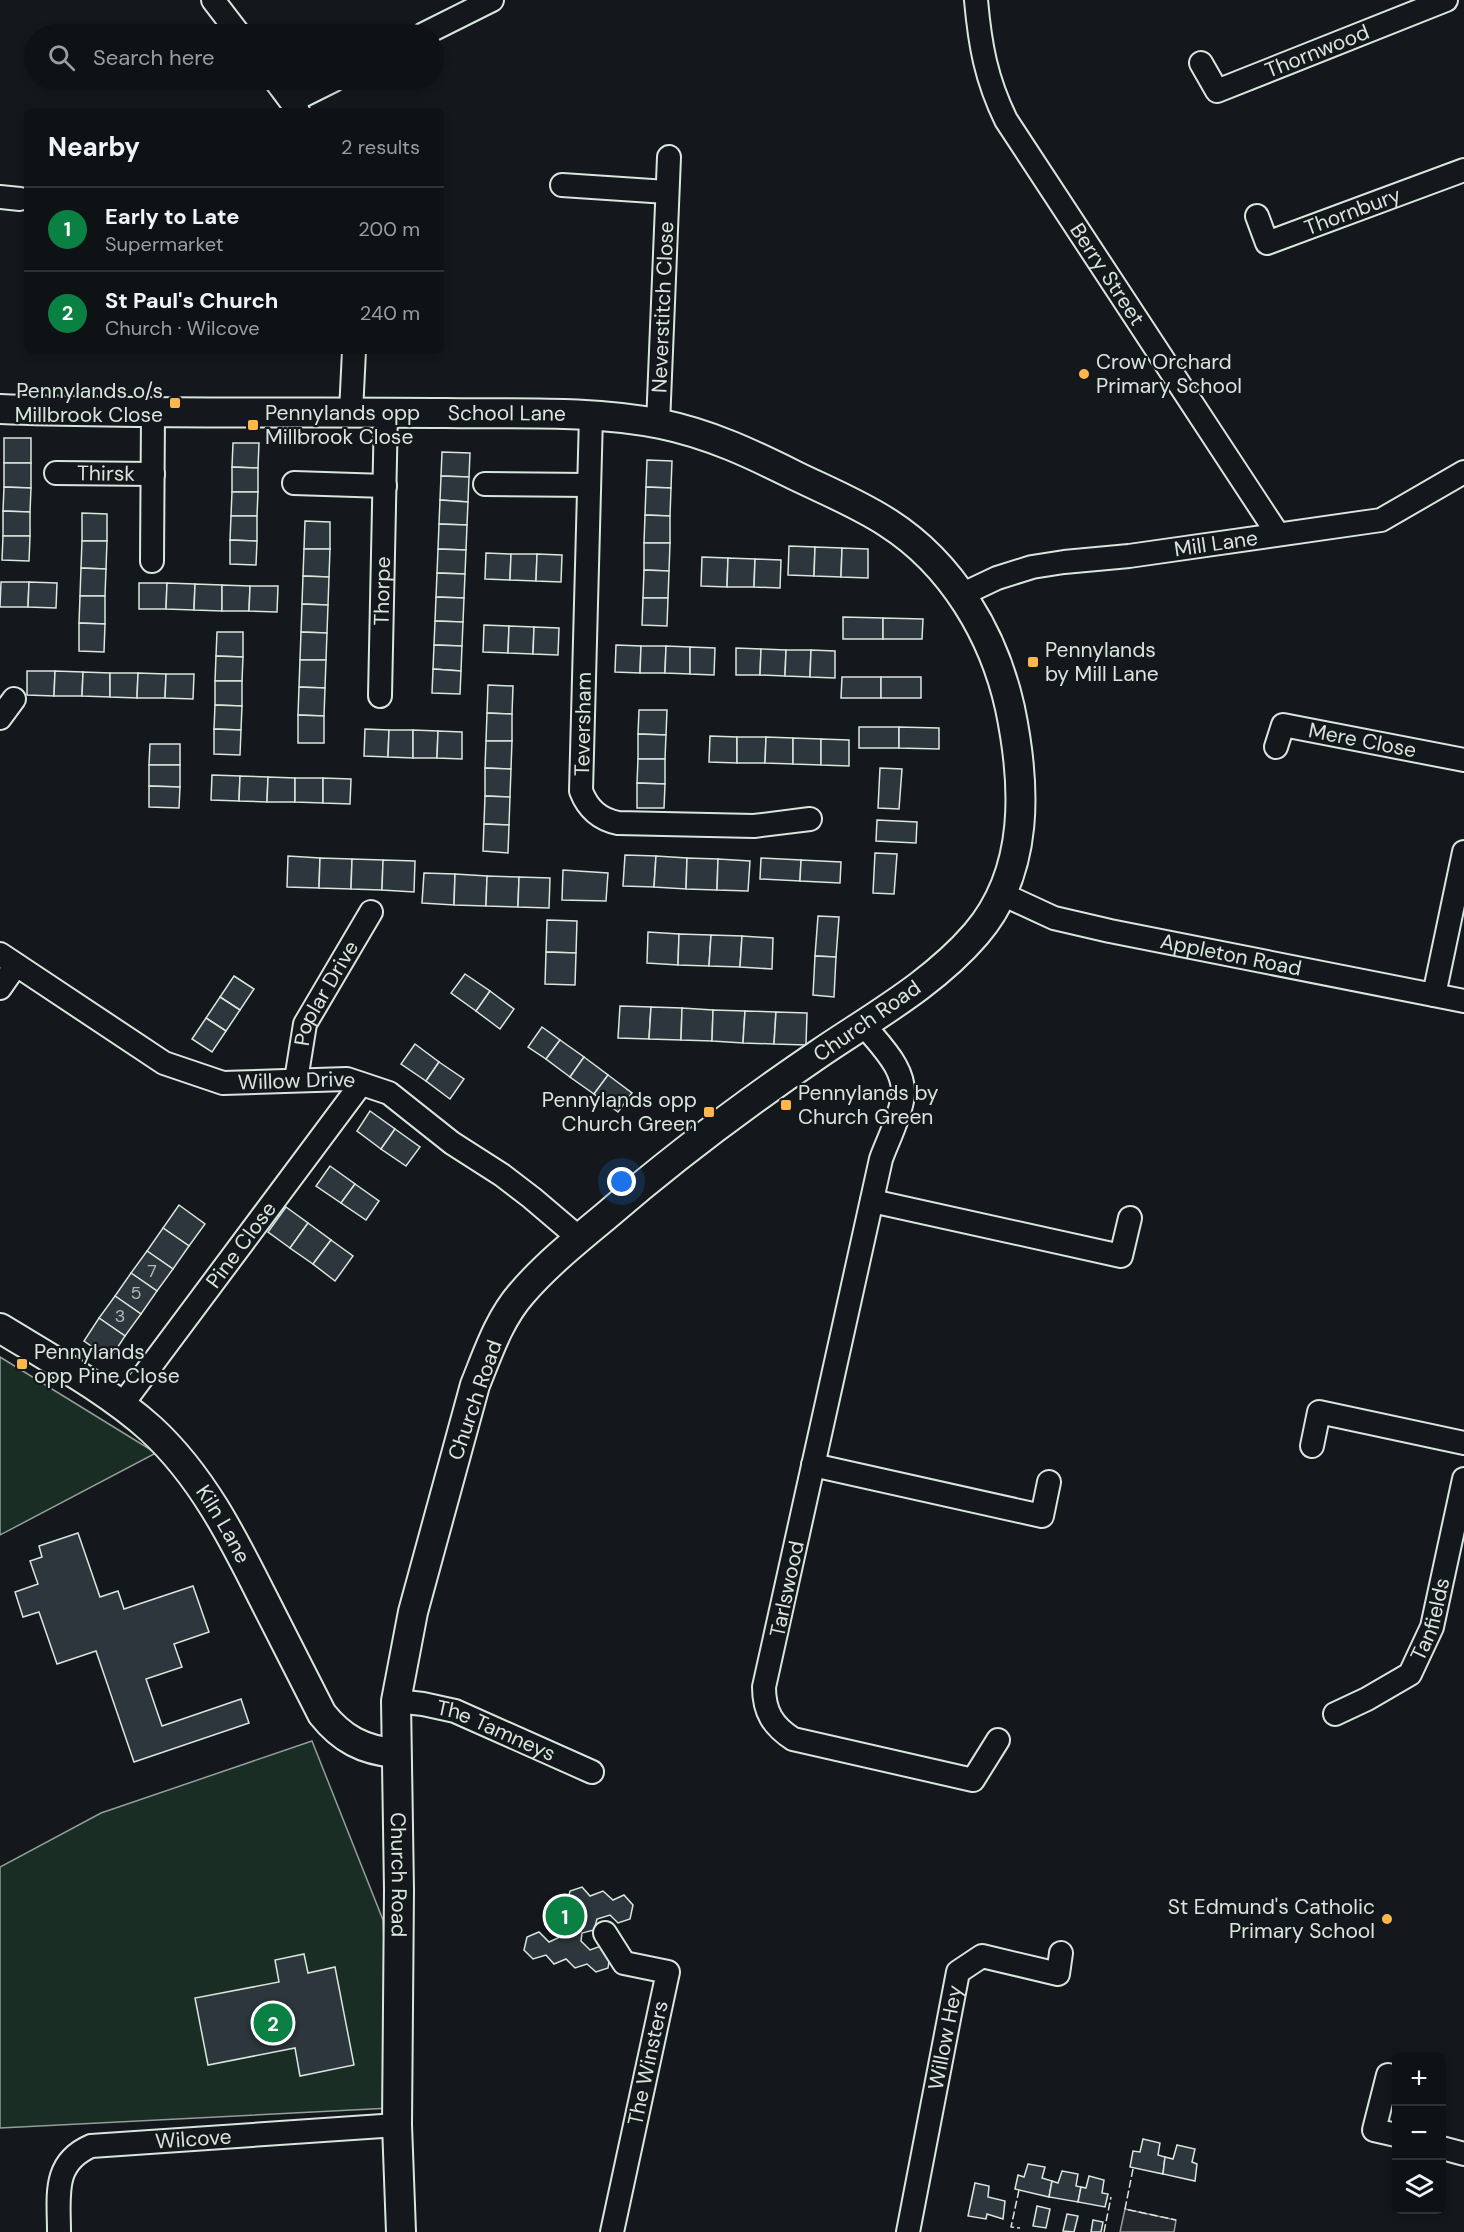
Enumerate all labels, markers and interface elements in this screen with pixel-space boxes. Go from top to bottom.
street label: Thornwood [1261,18,1373,85]
search box [24,24,444,90]
icon: search [45,41,78,74]
text: Search here [93,43,214,72]
text: Nearby [48,130,140,164]
text: 2 results [341,134,420,160]
street label: Thornbury [1300,181,1405,242]
text: Early to Late [105,202,239,231]
text: 1 [64,216,71,242]
text: 200 m [358,216,420,242]
street label: Berry Street [1063,218,1151,331]
street label: Neverstitch Close [645,221,680,394]
text: Supermarket [105,231,224,257]
text: St Paul's Church [105,286,278,315]
text: 2 [62,300,73,326]
text: 240 m [360,300,420,326]
text: Church · Wilcove [105,315,260,341]
place label: Crow Orchard Primary School [1096,348,1242,400]
marker: Crow Orchard Primary School [1077,367,1091,381]
place label: Pennylands o/s Millbrook Close [15,377,163,429]
marker: Pennylands o/s Millbrook Close [168,396,182,410]
place label: Pennylands opp Millbrook Close [265,399,420,451]
street label: School Lane [448,399,566,428]
marker: Pennylands opp Millbrook Close [246,418,260,432]
street label: Thirsk [77,459,135,488]
street label: Mill Lane [1172,524,1260,563]
street label: Thorpe [367,556,397,626]
place label: Pennylands by Mill Lane [1045,636,1159,688]
marker: Pennylands by Mill Lane [1026,655,1040,669]
street label: Teversham [568,672,598,776]
street label: Mere Close [1306,716,1419,764]
street label: Appleton Road [1158,927,1304,983]
street label: Poplar Drive [288,935,365,1048]
street label: Church Road [808,974,926,1068]
street label: Willow Drive [237,1065,360,1097]
place label: Pennylands by Church Green [798,1079,939,1131]
place label: Pennylands opp Church Green [542,1086,697,1138]
marker: Pennylands by Church Green [779,1098,793,1112]
marker: Pennylands opp Church Green [702,1105,716,1119]
your location [607,1167,636,1196]
street label: Pine Close [200,1196,283,1294]
house number: 7 [147,1259,157,1283]
house number: 5 [131,1281,141,1305]
house number: 3 [115,1304,125,1328]
street label: Church Road [441,1336,509,1464]
place label: Pennylands opp Pine Close [34,1338,180,1390]
marker: Pennylands opp Pine Close [15,1357,29,1371]
street label: Kiln Lane [189,1480,257,1568]
street label: Tarlswood [763,1538,811,1640]
street label: Tanfields [1404,1575,1456,1665]
street label: The Tamneys [434,1693,560,1768]
street label: Church Road [384,1812,413,1937]
place label: St Edmund's Catholic Primary School [1168,1893,1375,1945]
pin: 1 [546,1894,584,1938]
marker: St Edmund's Catholic Primary School [1380,1912,1394,1926]
street label: Willow Hey [922,1983,969,2092]
street label: The Winsters [621,1998,675,2128]
pin: 2 [254,2000,292,2046]
map controls [1392,2052,1446,2214]
button: + [1392,2052,1446,2106]
button: − [1392,2106,1446,2160]
street label: Wilcove [154,2122,233,2156]
button: layers [1392,2160,1446,2214]

